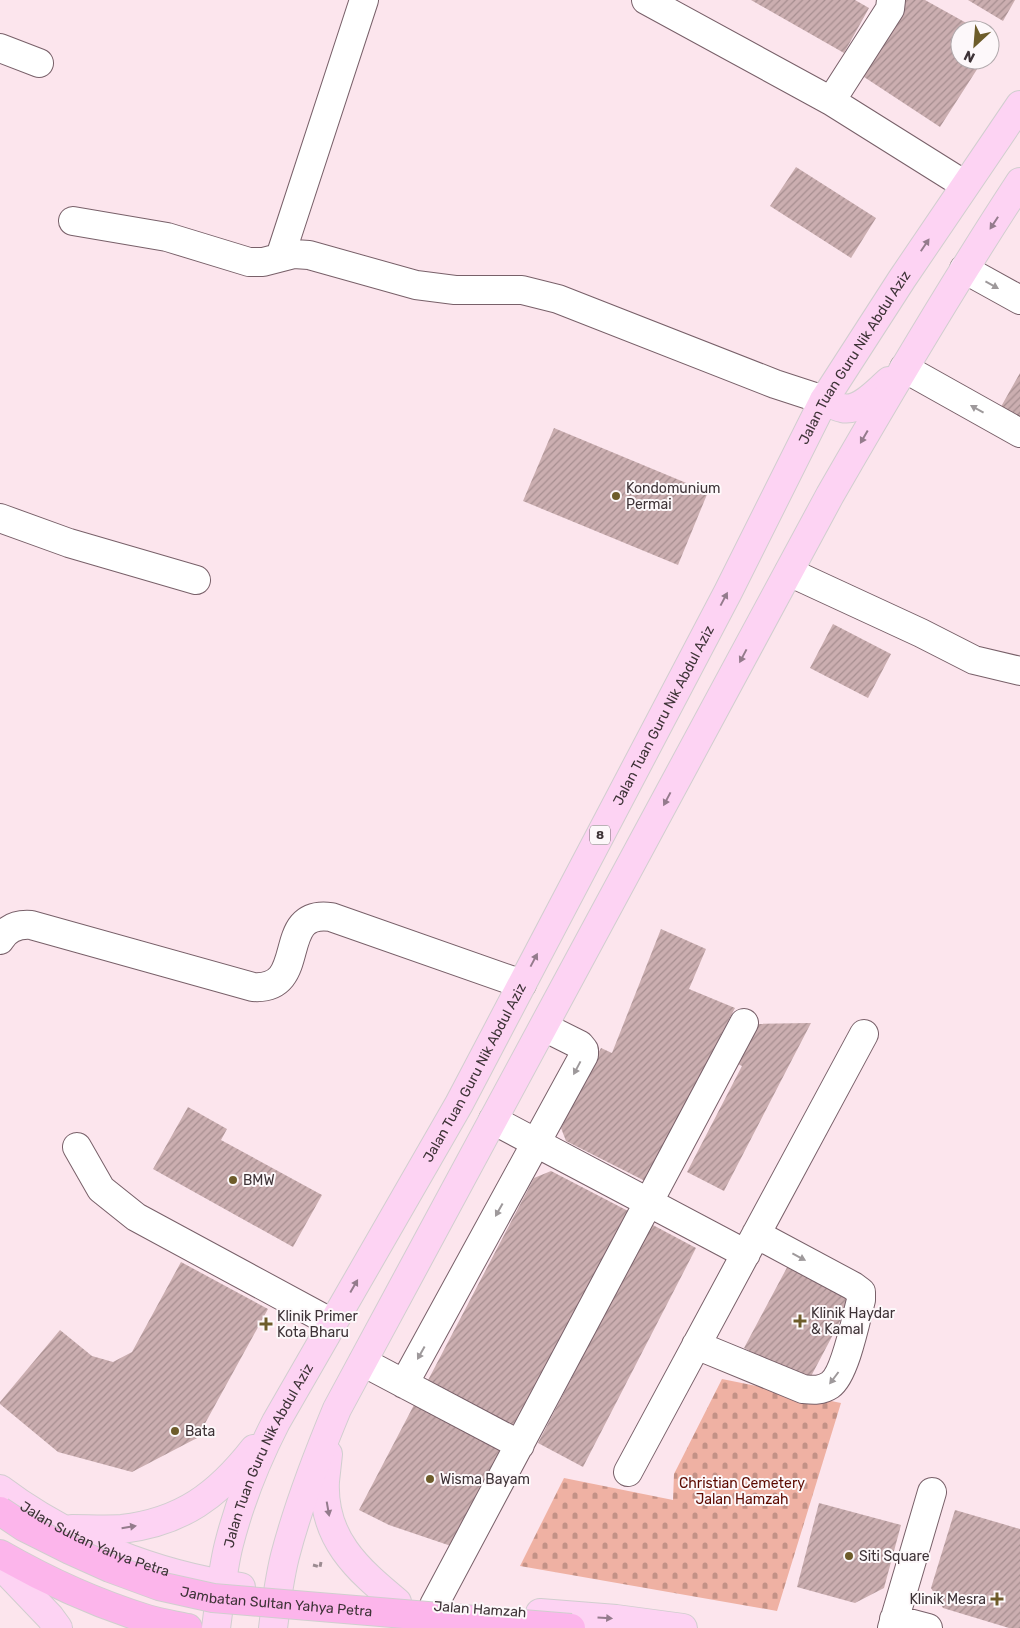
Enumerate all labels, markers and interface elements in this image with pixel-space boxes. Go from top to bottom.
north arrow [950,20,1000,70]
text: N [961,46,978,66]
one-way arrow [989,216,998,230]
one-way arrow [920,239,930,252]
street label: Jalan Tuan Guru Nik Abdul Aziz [795,267,914,447]
one-way arrow [985,281,999,289]
one-way arrow [971,405,984,414]
one-way arrow [859,430,868,443]
place label: Kondomunium Permai [626,480,721,513]
marker: Kondomunium Permai [610,490,622,502]
one-way arrow [720,592,728,607]
street label: Jalan Tuan Guru Nik Abdul Aziz [609,623,718,808]
one-way arrow [739,649,748,662]
one-way arrow [662,792,671,805]
road number: 8 [590,826,610,844]
one-way arrow [530,953,539,967]
street label: Jalan Tuan Guru Nik Abdul Aziz [419,980,530,1165]
one-way arrow [573,1060,581,1075]
place label: BMW [243,1172,275,1189]
marker: BMW [227,1174,239,1186]
one-way arrow [495,1203,503,1218]
one-way arrow [792,1253,807,1261]
one-way arrow [350,1278,358,1293]
place label: Klinik Haydar & Kamal [811,1305,896,1338]
place label: Klinik Primer Kota Bharu [277,1308,359,1341]
marker: Klinik Haydar & Kamal [793,1314,807,1328]
marker: Klinik Primer Kota Bharu [259,1317,273,1331]
one-way arrow [417,1346,426,1360]
street label: Jalan Tuan Guru Nik Abdul Aziz [220,1360,317,1550]
one-way arrow [829,1371,840,1384]
place label: Bata [185,1423,215,1440]
marker: Bata [169,1425,181,1437]
place label: Wisma Bayam [440,1471,530,1488]
marker: Wisma Bayam [424,1473,436,1485]
park label: Christian Cemetery Jalan Hamzah [679,1475,805,1508]
street label: Jalan Sultan Yahya Petra [17,1498,171,1580]
one-way arrow [324,1501,332,1516]
one-way arrow [121,1523,137,1531]
place label: Siti Square [859,1548,930,1565]
marker: Siti Square [843,1550,855,1562]
street label: Jambatan Sultan Yahya Petra [179,1583,373,1620]
place label: Klinik Mesra [909,1591,986,1608]
marker: Klinik Mesra [990,1592,1004,1606]
street label: Jalan Hamzah [433,1598,527,1621]
one-way arrow [598,1614,614,1622]

